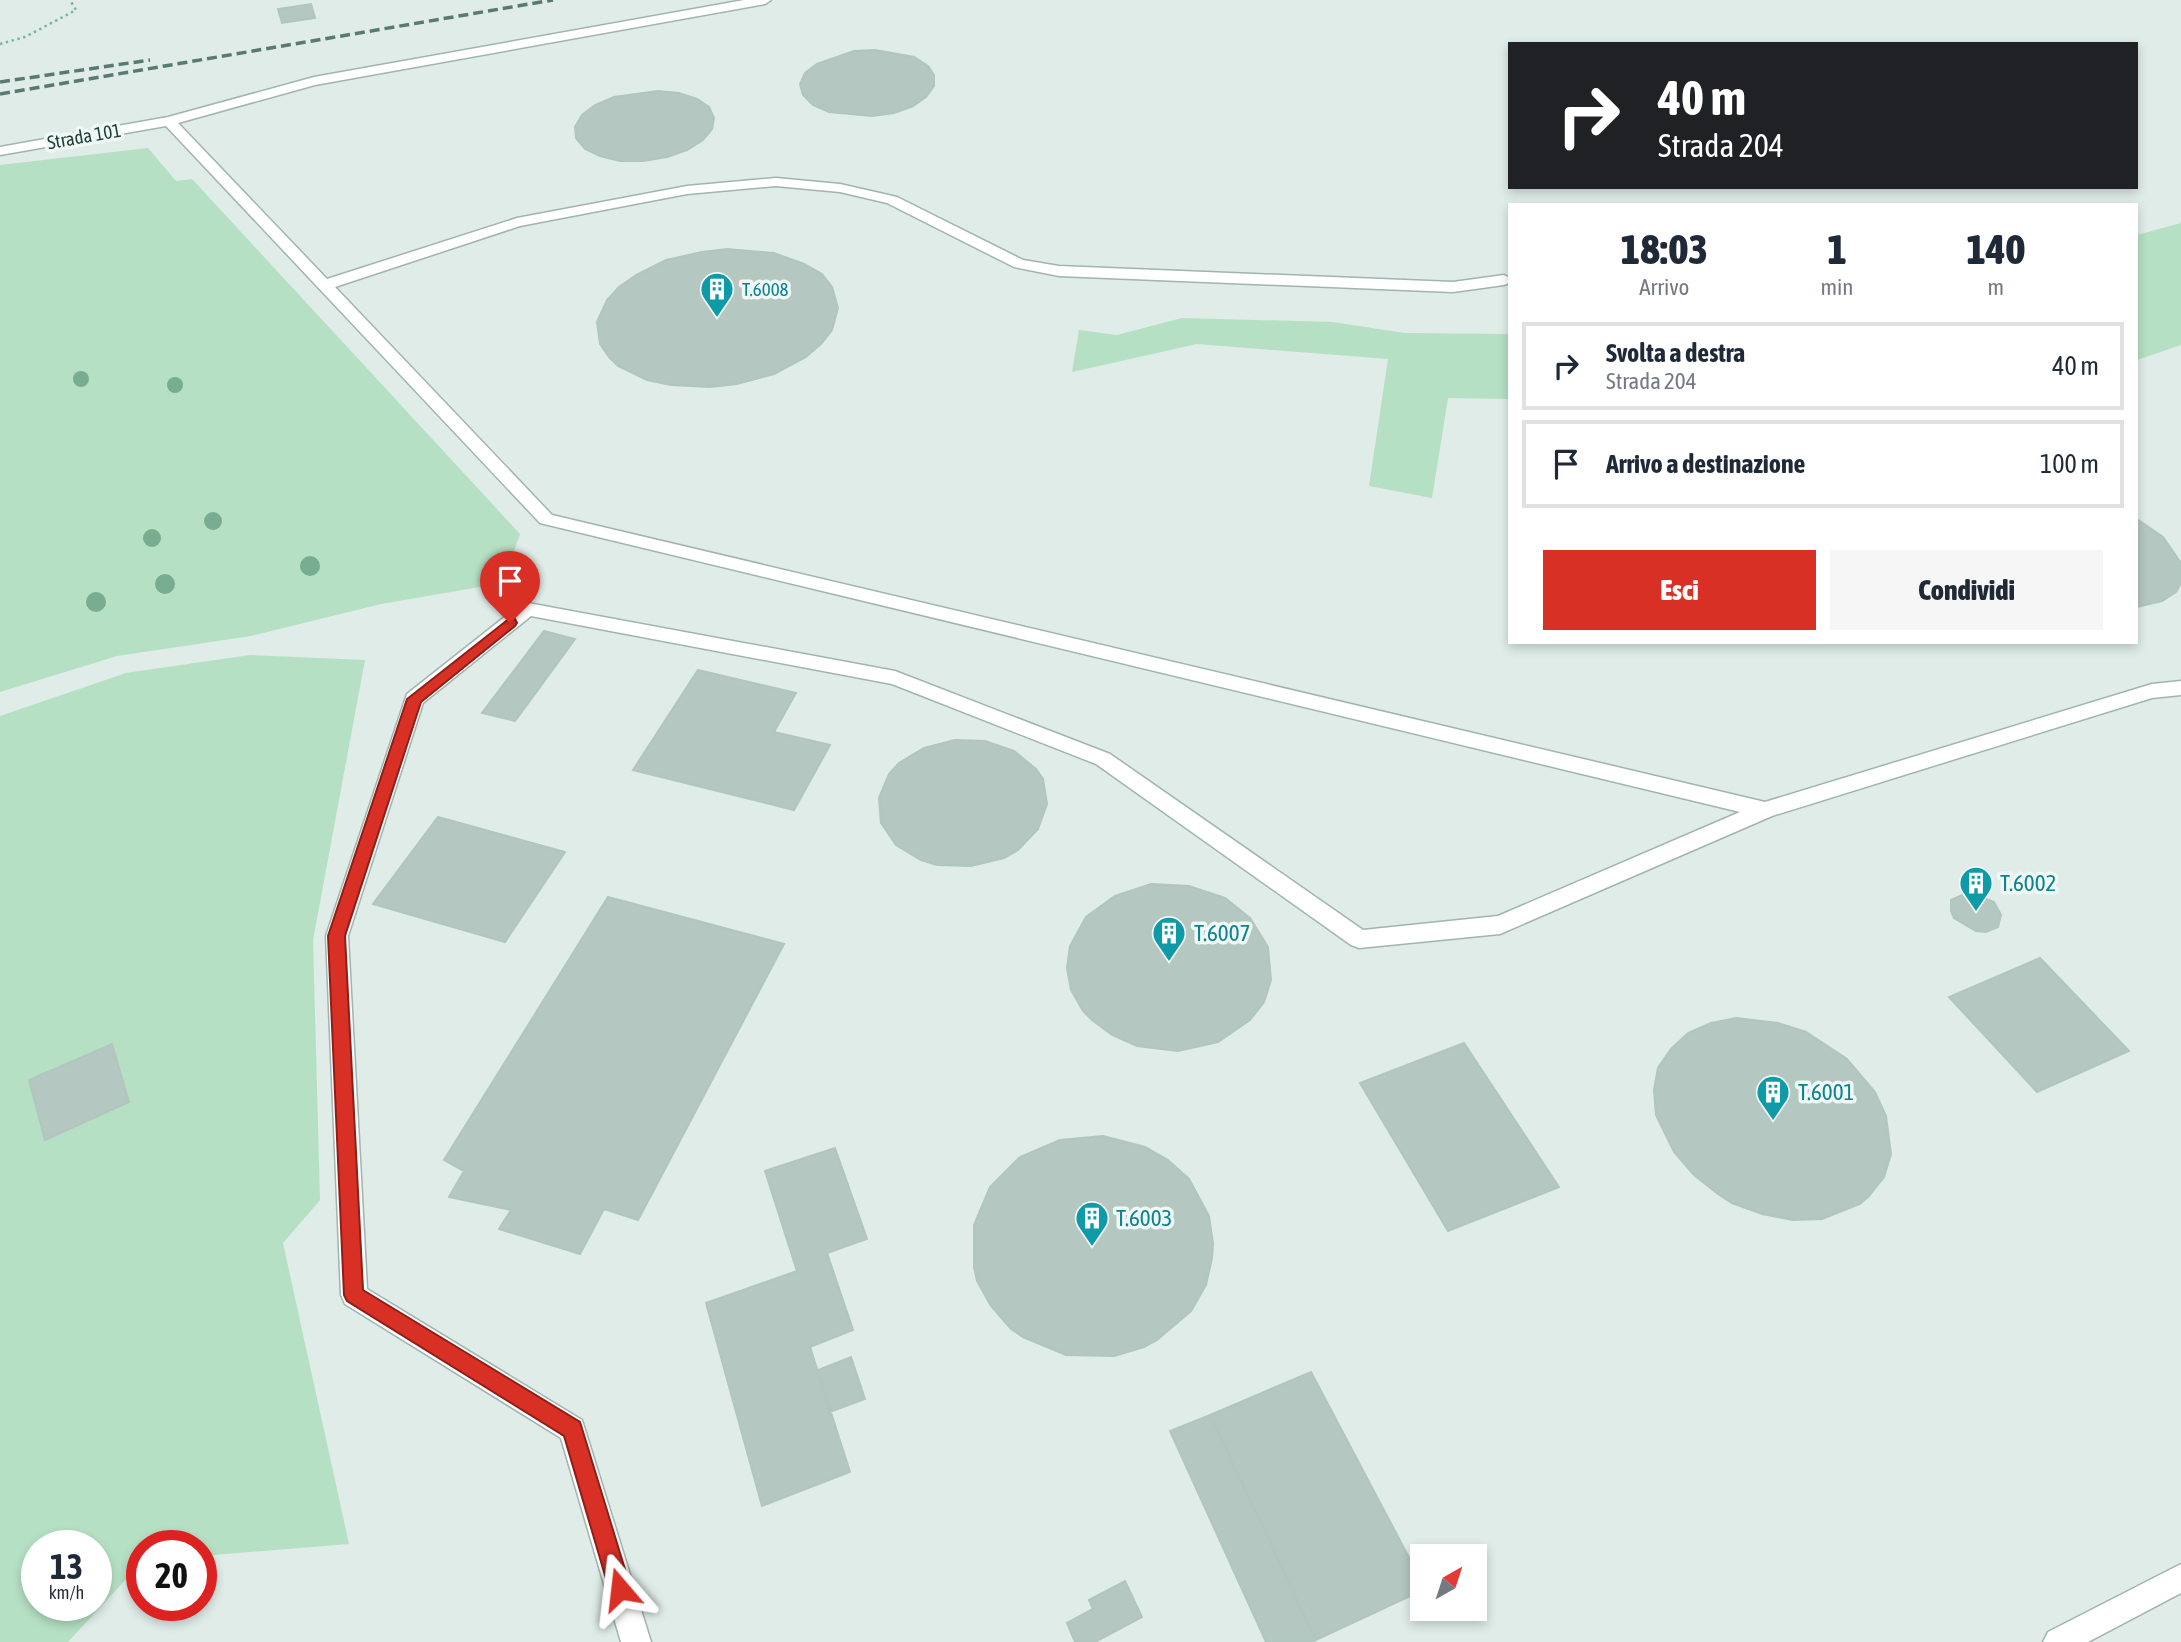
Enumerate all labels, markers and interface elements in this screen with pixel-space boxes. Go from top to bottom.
text: 40 m [1658,69,1746,125]
icon: right [1543,70,1634,161]
street label: Strada 101 [45,119,123,153]
text: Strada 204 [1658,127,1784,164]
text: 18:03 [1621,225,1708,273]
text: 1 [1827,225,1847,273]
text: 140 [1966,225,2025,273]
building icon: T.6008 [698,270,736,319]
text: Arrivo [1639,274,1689,300]
text: min [1821,274,1854,300]
text: m [1987,274,2004,300]
place label: T.6008 [742,278,789,300]
text: Svolta a destra [1606,338,1745,368]
icon: right [1547,347,1585,385]
text: 40 m [2052,351,2099,381]
text: Strada 204 [1606,368,1696,394]
icon: arrive [1547,445,1585,483]
text: Arrivo a destinazione [1606,449,1805,479]
text: 100 m [2040,449,2099,479]
button: Esci [1543,550,1816,630]
button: Condividi [1830,550,2103,630]
pin [480,551,540,623]
icon: arrive [491,562,529,600]
building icon: T.6002 [1957,864,1995,913]
place label: T.6002 [2000,870,2056,896]
building icon: T.6007 [1150,914,1188,963]
place label: T.6007 [1194,920,1250,946]
building icon: T.6001 [1754,1073,1792,1122]
place label: T.6001 [1798,1079,1854,1105]
building icon: T.6003 [1073,1199,1111,1248]
place label: T.6003 [1116,1205,1172,1231]
speed limit sign: 20 [126,1530,217,1621]
north arrow [1410,1544,1488,1620]
map controls [1410,1544,1487,1621]
text: 13 [50,1546,83,1586]
position arrow [583,1552,657,1626]
text: km/h [49,1582,84,1603]

